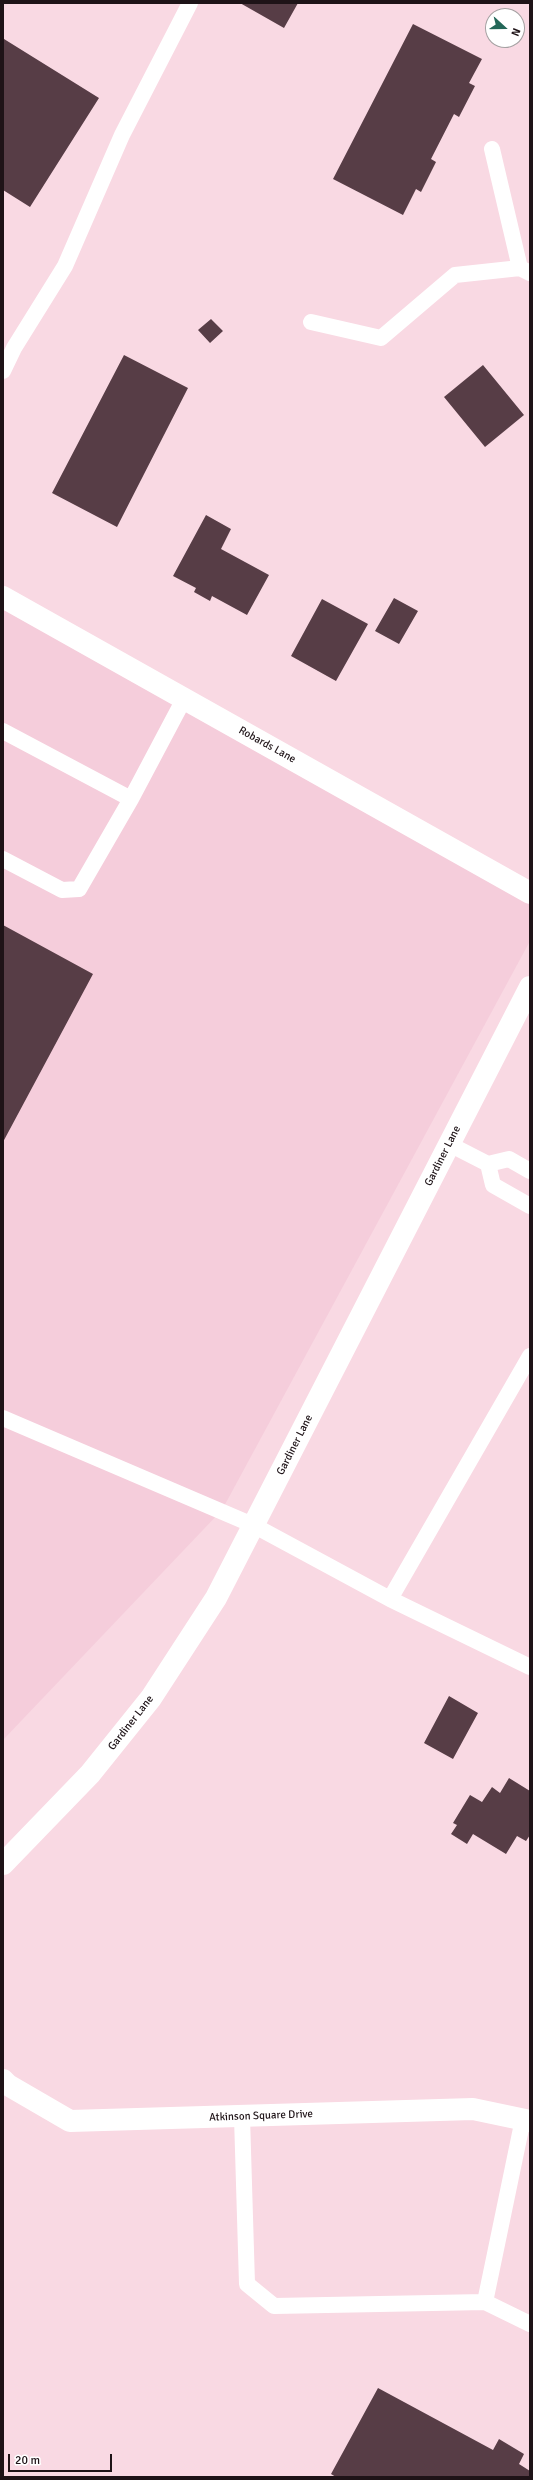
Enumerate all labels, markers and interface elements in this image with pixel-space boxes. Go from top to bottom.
north arrow [485,8,525,48]
text: N [508,26,523,38]
street label: Robards Lane [236,724,298,766]
street label: Gardiner Lane [422,1124,464,1188]
street label: Gardiner Lane [274,1413,316,1477]
street label: Gardiner Lane [105,1693,157,1753]
street label: Atkinson Square Drive [209,2108,313,2124]
scale bar [10,2446,114,2472]
text: 20 m [15,2453,40,2468]

